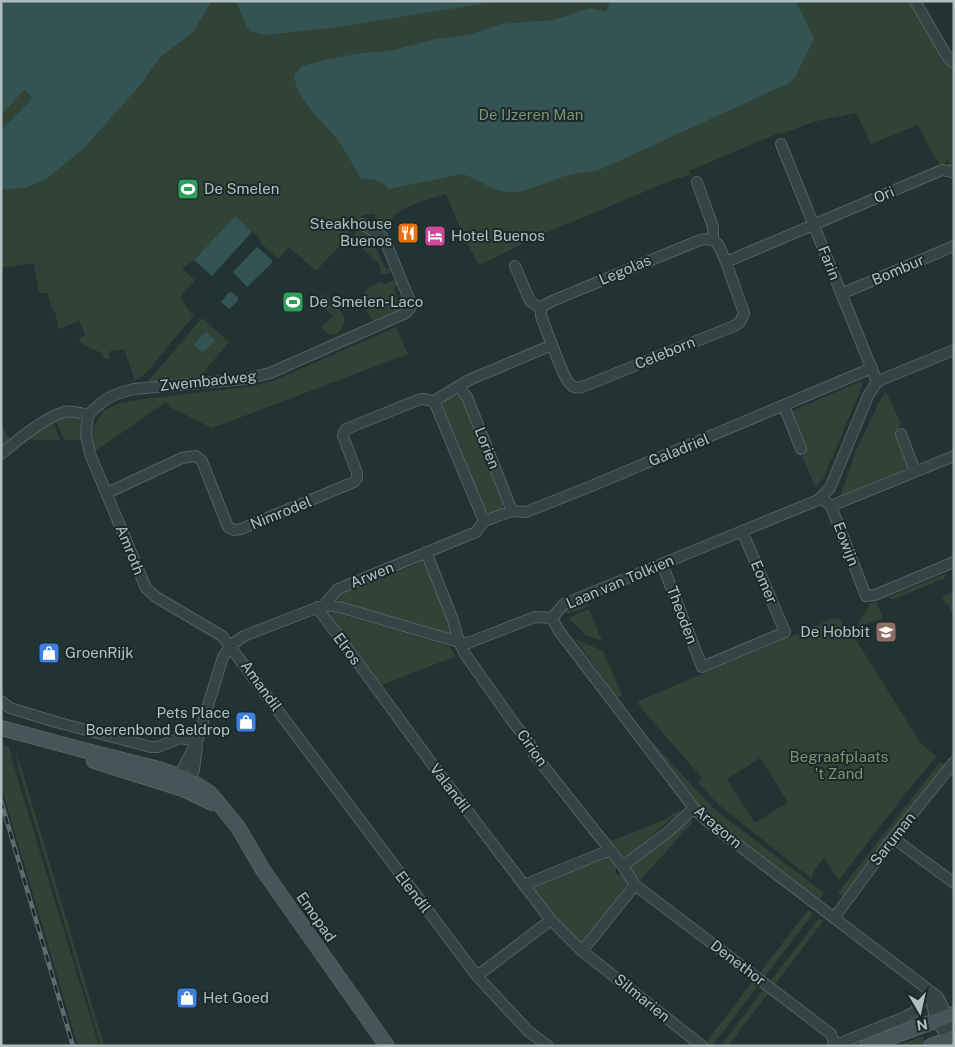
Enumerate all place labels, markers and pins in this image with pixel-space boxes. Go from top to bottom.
sports icon: De Smelen [176,177,200,201]
place label: De Smelen [204,180,279,197]
place label: Steakhouse Buenos [310,215,392,249]
restaurant icon: Steakhouse Buenos [396,221,420,245]
hotel icon: Hotel Buenos [423,224,447,248]
place label: Hotel Buenos [451,227,545,244]
sports icon: De Smelen-Laco [281,290,305,314]
place label: De Smelen-Laco [309,293,423,310]
school or university icon: De Hobbit [874,620,898,644]
place label: De Hobbit [800,623,870,640]
shop icon: GroenRijk [37,641,61,665]
place label: GroenRijk [65,644,134,661]
place label: Pets Place Boerenbond Geldrop [85,704,230,738]
shop icon: Pets Place Boerenbond Geldrop [234,710,258,734]
shop icon: Het Goed [175,986,199,1010]
place label: Het Goed [203,989,269,1006]

